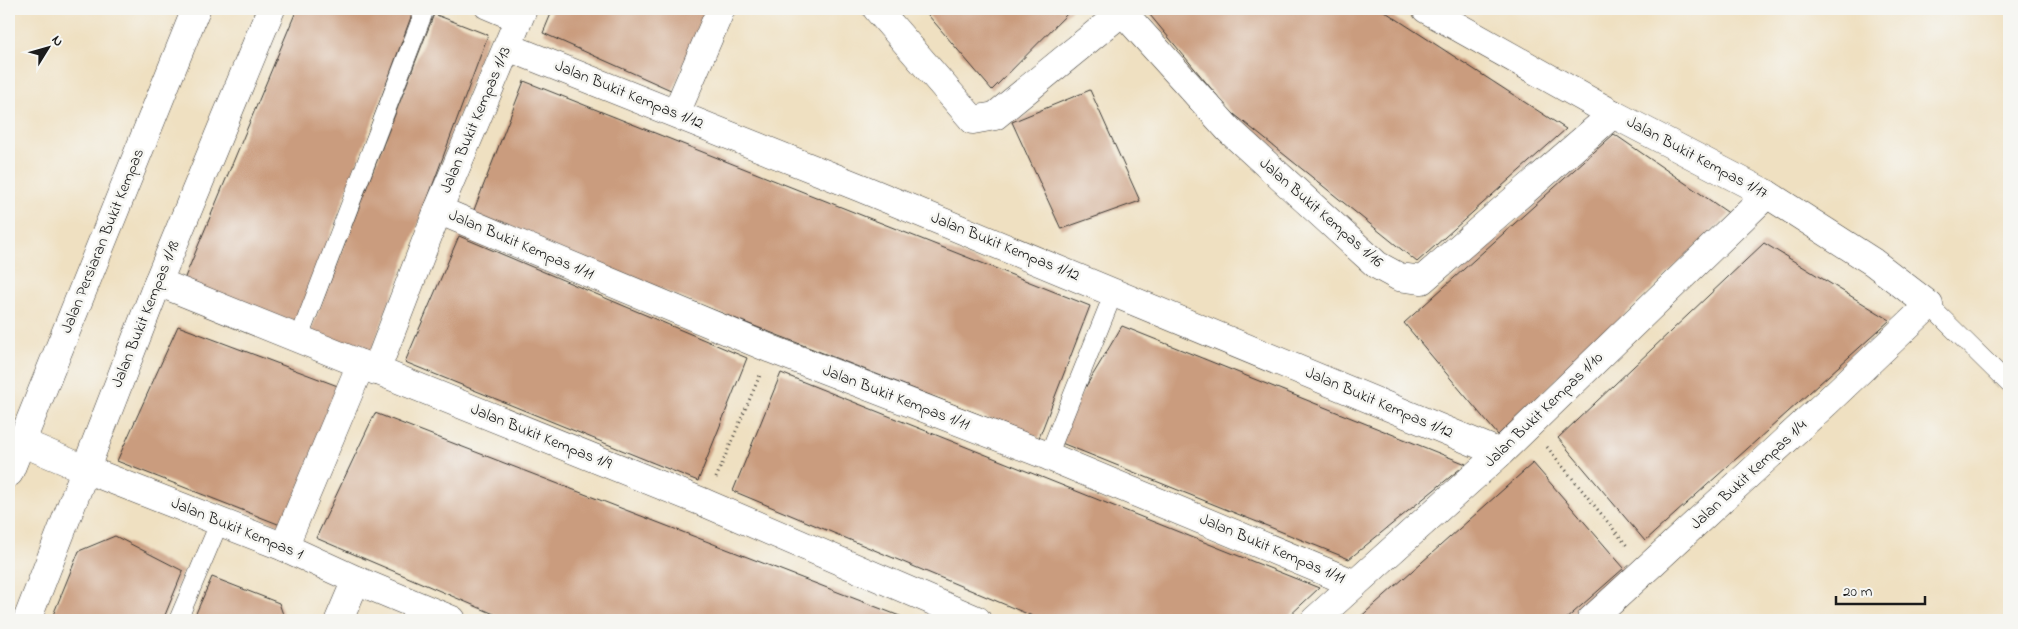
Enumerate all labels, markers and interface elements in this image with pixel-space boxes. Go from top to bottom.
north arrow [22,22,72,72]
text: N [46,31,68,51]
street label: Jalan Bukit Kempas 1/13 [434,43,518,197]
street label: Jalan Bukit Kempas 1/12 [551,54,707,136]
street label: Jalan Bukit Kempas 1/17 [1622,110,1772,206]
street label: Jalan Persiaran Bukit Kempas [55,145,151,337]
street label: Jalan Bukit Kempas 1/16 [1254,152,1388,274]
street label: Jalan Bukit Kempas 1/11 [445,204,597,286]
street label: Jalan Bukit Kempas 1/12 [927,206,1083,288]
street label: Jalan Bukit Kempas 1/18 [106,237,186,391]
street label: Jalan Bukit Kempas 1/10 [1479,347,1609,473]
street label: Jalan Bukit Kempas 1/11 [819,359,973,437]
street label: Jalan Bukit Kempas 1/12 [1301,361,1457,445]
street label: Jalan Bukit Kempas 1/9 [467,398,615,476]
street label: Jalan Bukit Kempas 1/4 [1685,414,1813,536]
street label: Jalan Bukit Kempas 1 [167,492,307,566]
street label: Jalan Bukit Kempas 1/11 [1196,508,1348,590]
scale bar [1836,574,1924,606]
text: 20 m [1843,581,1873,603]

